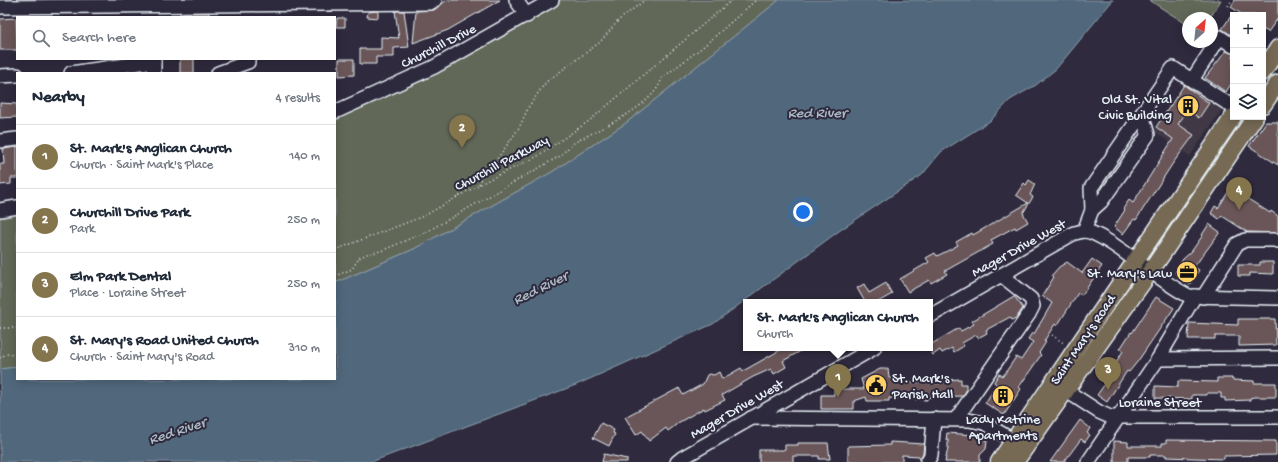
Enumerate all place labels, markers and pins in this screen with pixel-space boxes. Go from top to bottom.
place label: Old St. Vital Civic Building [1098,92,1172,125]
building icon: Old St. Vital Civic Building [1175,93,1201,119]
pin: 2 [449,115,475,148]
pin: 4 [1226,177,1252,210]
office icon: St. Mary's Law [1174,259,1200,285]
place label: St. Mary's Law [1087,266,1172,283]
pin: 3 [1095,357,1121,390]
pin: 1 [825,364,851,397]
place label: St. Mark's Parish Hall [891,371,953,404]
public building icon: St. Mark's Parish Hall [863,372,889,398]
building icon: Lady Katrine Apartments [990,383,1016,409]
place label: Lady Katrine Apartments [966,412,1041,445]

